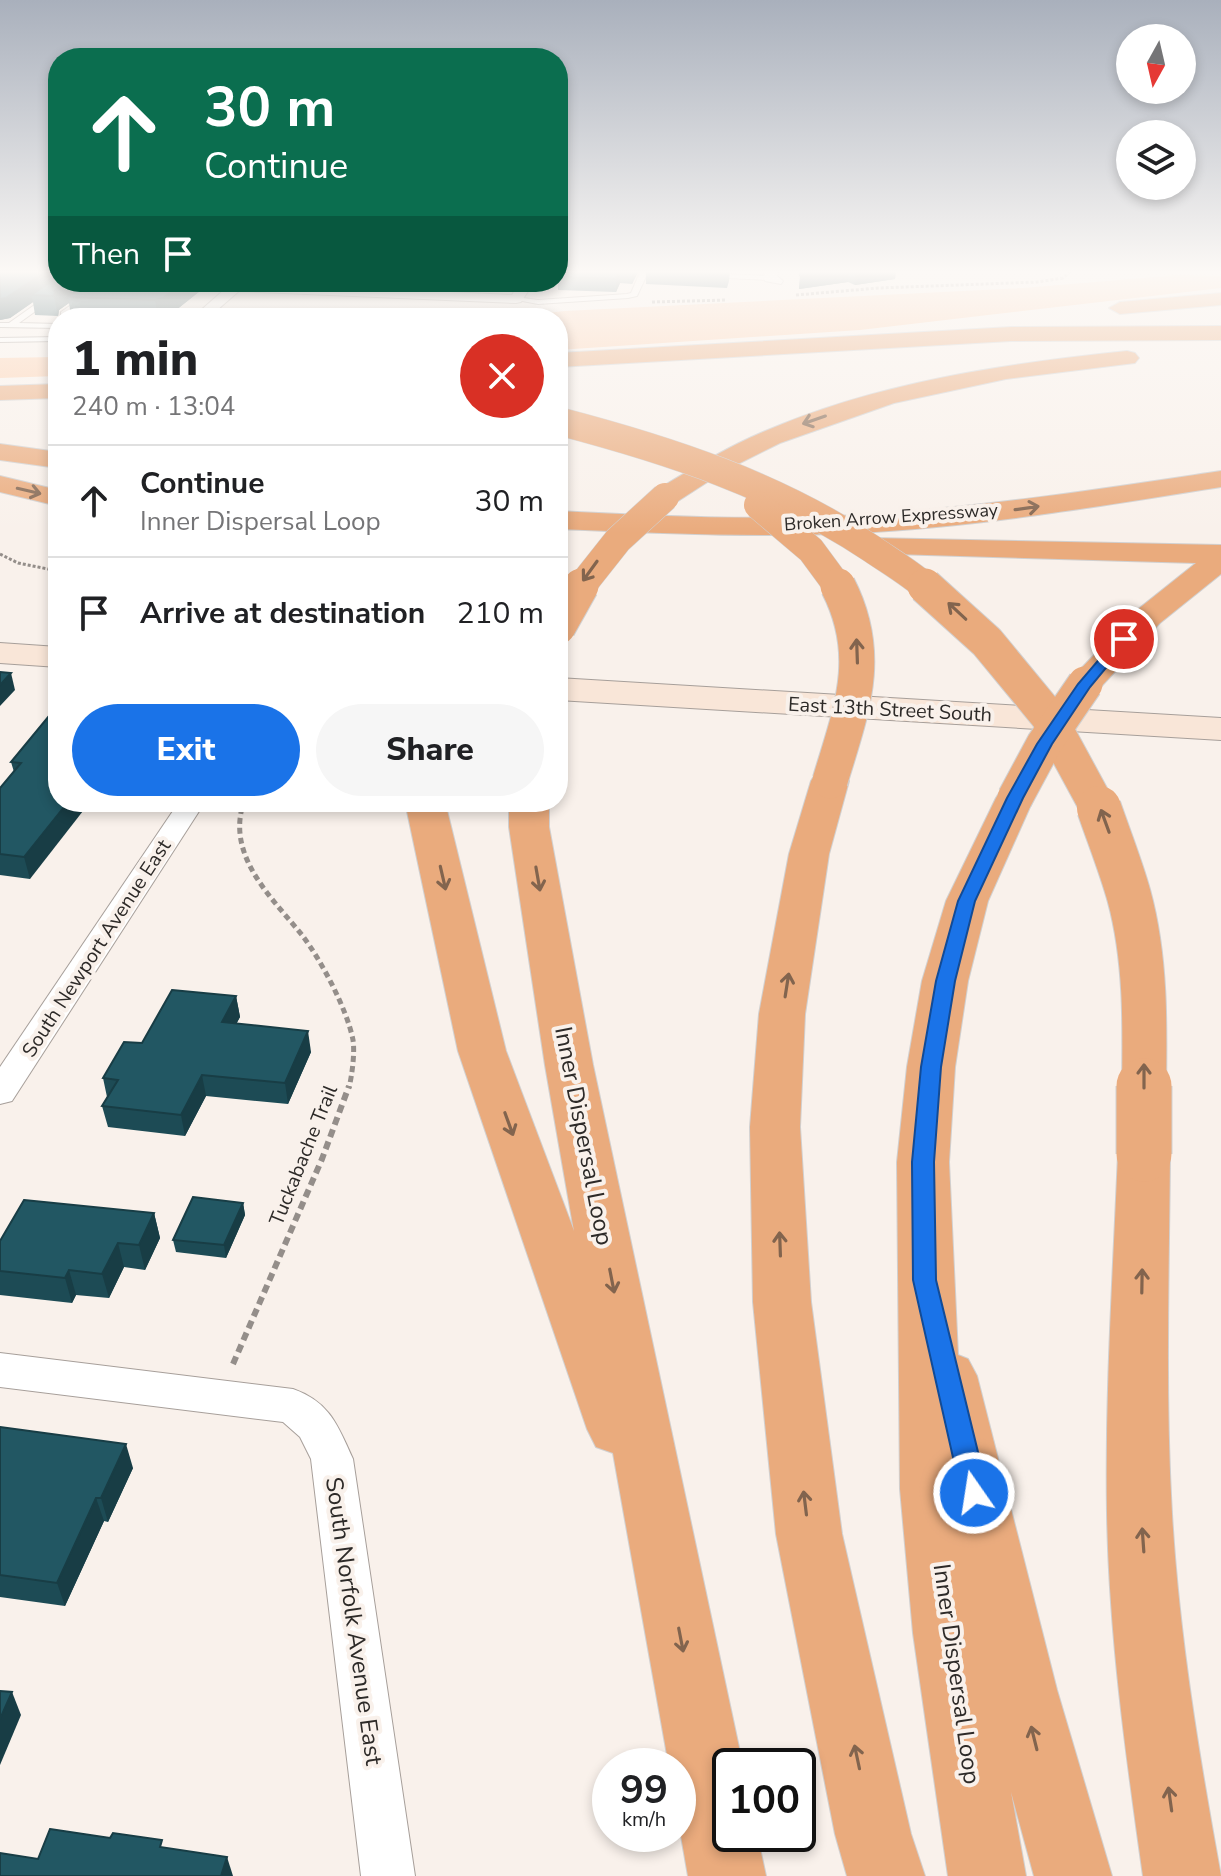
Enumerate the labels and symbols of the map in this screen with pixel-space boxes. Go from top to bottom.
north arrow [1116,24,1196,104]
one-way arrow [802,414,827,429]
one-way arrow [16,484,41,499]
street label: Broken Arrow Expressway [783,498,1000,536]
one-way arrow [1013,500,1040,515]
one-way arrow [582,560,599,582]
one-way arrow [947,602,967,621]
pin [1090,605,1158,673]
one-way arrow [850,638,865,665]
street label: East 13th Street South [787,691,993,728]
one-way arrow [1097,809,1112,834]
street label: South Newport Avenue East [16,833,178,1062]
one-way arrow [436,865,451,890]
one-way arrow [531,866,546,891]
one-way arrow [780,973,795,998]
street label: Inner Dispersal Loop [547,1024,621,1248]
one-way arrow [1136,1063,1152,1090]
street label: Tuckabache Trail [263,1081,344,1229]
one-way arrow [502,1111,517,1136]
one-way arrow [772,1231,787,1258]
one-way arrow [605,1268,620,1293]
one-way arrow [1134,1268,1150,1295]
position arrow [932,1451,1016,1535]
street label: South Norfolk Avenue East [318,1475,390,1768]
one-way arrow [798,1490,813,1517]
one-way arrow [1135,1528,1150,1554]
street label: Inner Dispersal Loop [926,1562,988,1786]
one-way arrow [675,1627,690,1652]
one-way arrow [1026,1725,1041,1751]
one-way arrow [849,1745,864,1771]
speed limit sign: 100 [712,1748,816,1852]
one-way arrow [1162,1787,1177,1812]

